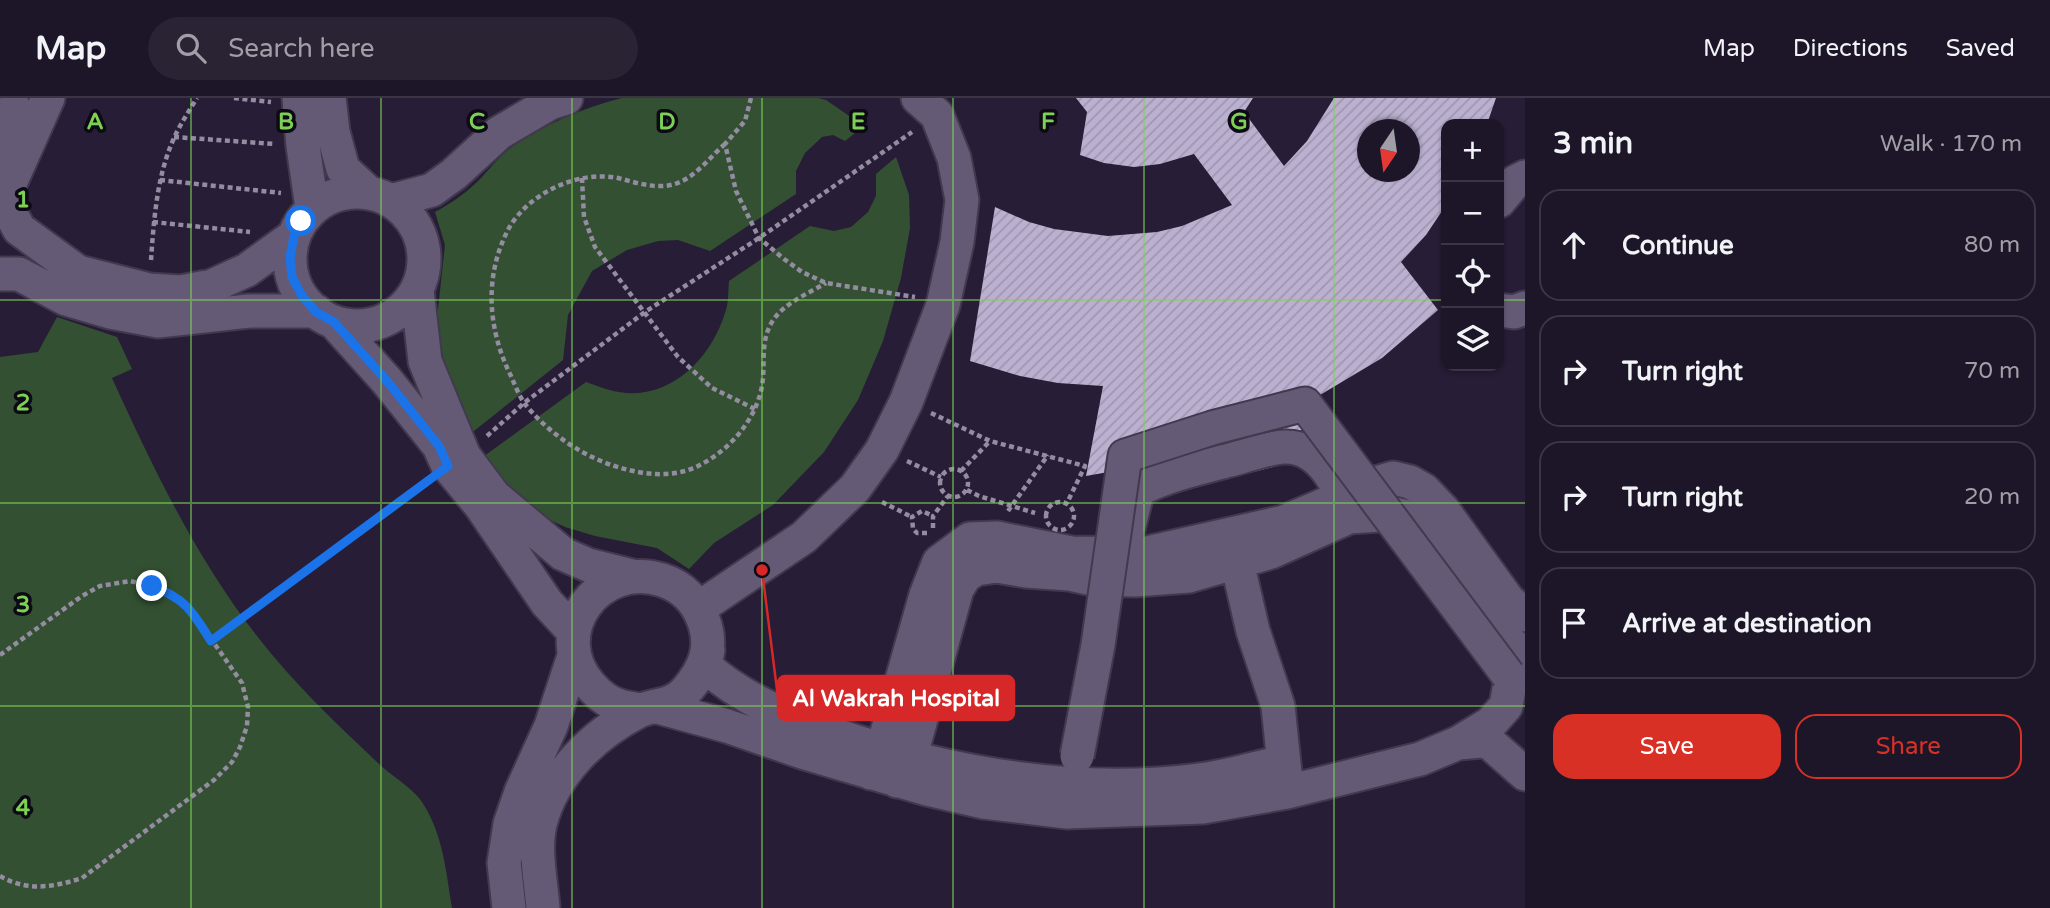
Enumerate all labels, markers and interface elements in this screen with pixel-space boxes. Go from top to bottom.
search box [148,17,638,80]
text: Map [35,29,106,68]
icon: search [172,29,210,67]
text: Search here [228,33,374,64]
text: Map [1703,34,1755,63]
text: Directions [1793,34,1908,63]
text: Saved [1946,34,2015,63]
text: A [86,108,104,136]
text: B [278,108,294,136]
text: C [469,108,485,136]
text: D [658,108,676,136]
text: E [851,108,865,136]
text: F [1041,108,1055,136]
text: G [1230,108,1248,136]
north arrow [1357,119,1420,182]
map controls [1441,119,1504,371]
button: + [1441,119,1504,182]
text: 3 min [1553,125,1633,162]
text: Walk · 170 m [1880,130,2022,158]
button: − [1441,182,1504,245]
text: 1 [16,186,30,214]
route start [285,205,316,236]
icon: ahead [1555,226,1593,264]
text: Continue [1622,230,1734,261]
text: 80 m [1964,231,2020,259]
button: locate [1441,245,1504,308]
button: layers [1441,308,1504,371]
icon: right [1555,352,1593,390]
text: Turn right [1622,356,1743,387]
text: 70 m [1964,357,2020,385]
text: 2 [16,389,30,417]
icon: right [1555,478,1593,516]
text: Turn right [1622,482,1743,513]
text: 20 m [1964,483,2020,511]
route end [136,570,167,601]
text: 3 [16,591,30,619]
icon: arrive [1555,604,1593,642]
text: Arrive at destination [1622,608,1872,639]
callout: Al Wakrah Hospital [778,676,1014,720]
text: Al Wakrah Hospital [792,685,1000,713]
button: Save [1553,714,1781,779]
button: Share [1795,714,2022,779]
text: 4 [16,794,31,822]

